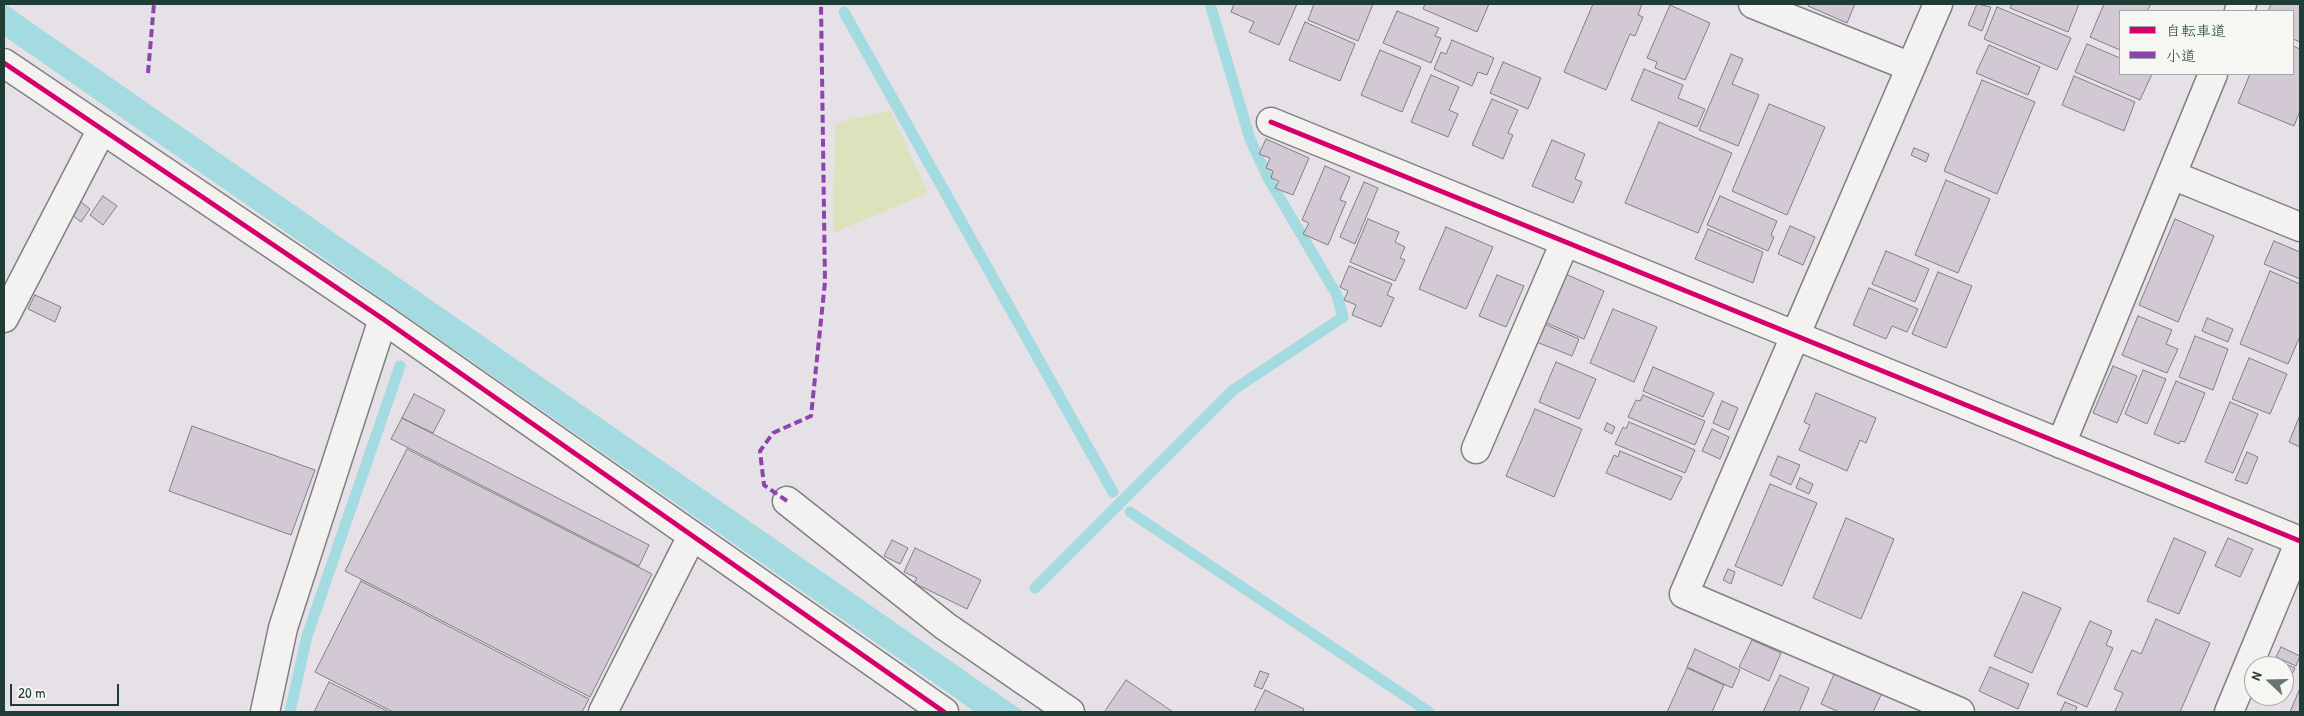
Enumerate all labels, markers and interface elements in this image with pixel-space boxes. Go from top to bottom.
legend [2119,10,2294,75]
text: 自転車道 [2166,20,2226,41]
text: 小道 [2166,45,2196,66]
north arrow [2244,656,2294,706]
text: N [2245,669,2266,683]
scale bar [12,674,121,706]
text: 20 m [18,682,45,703]

